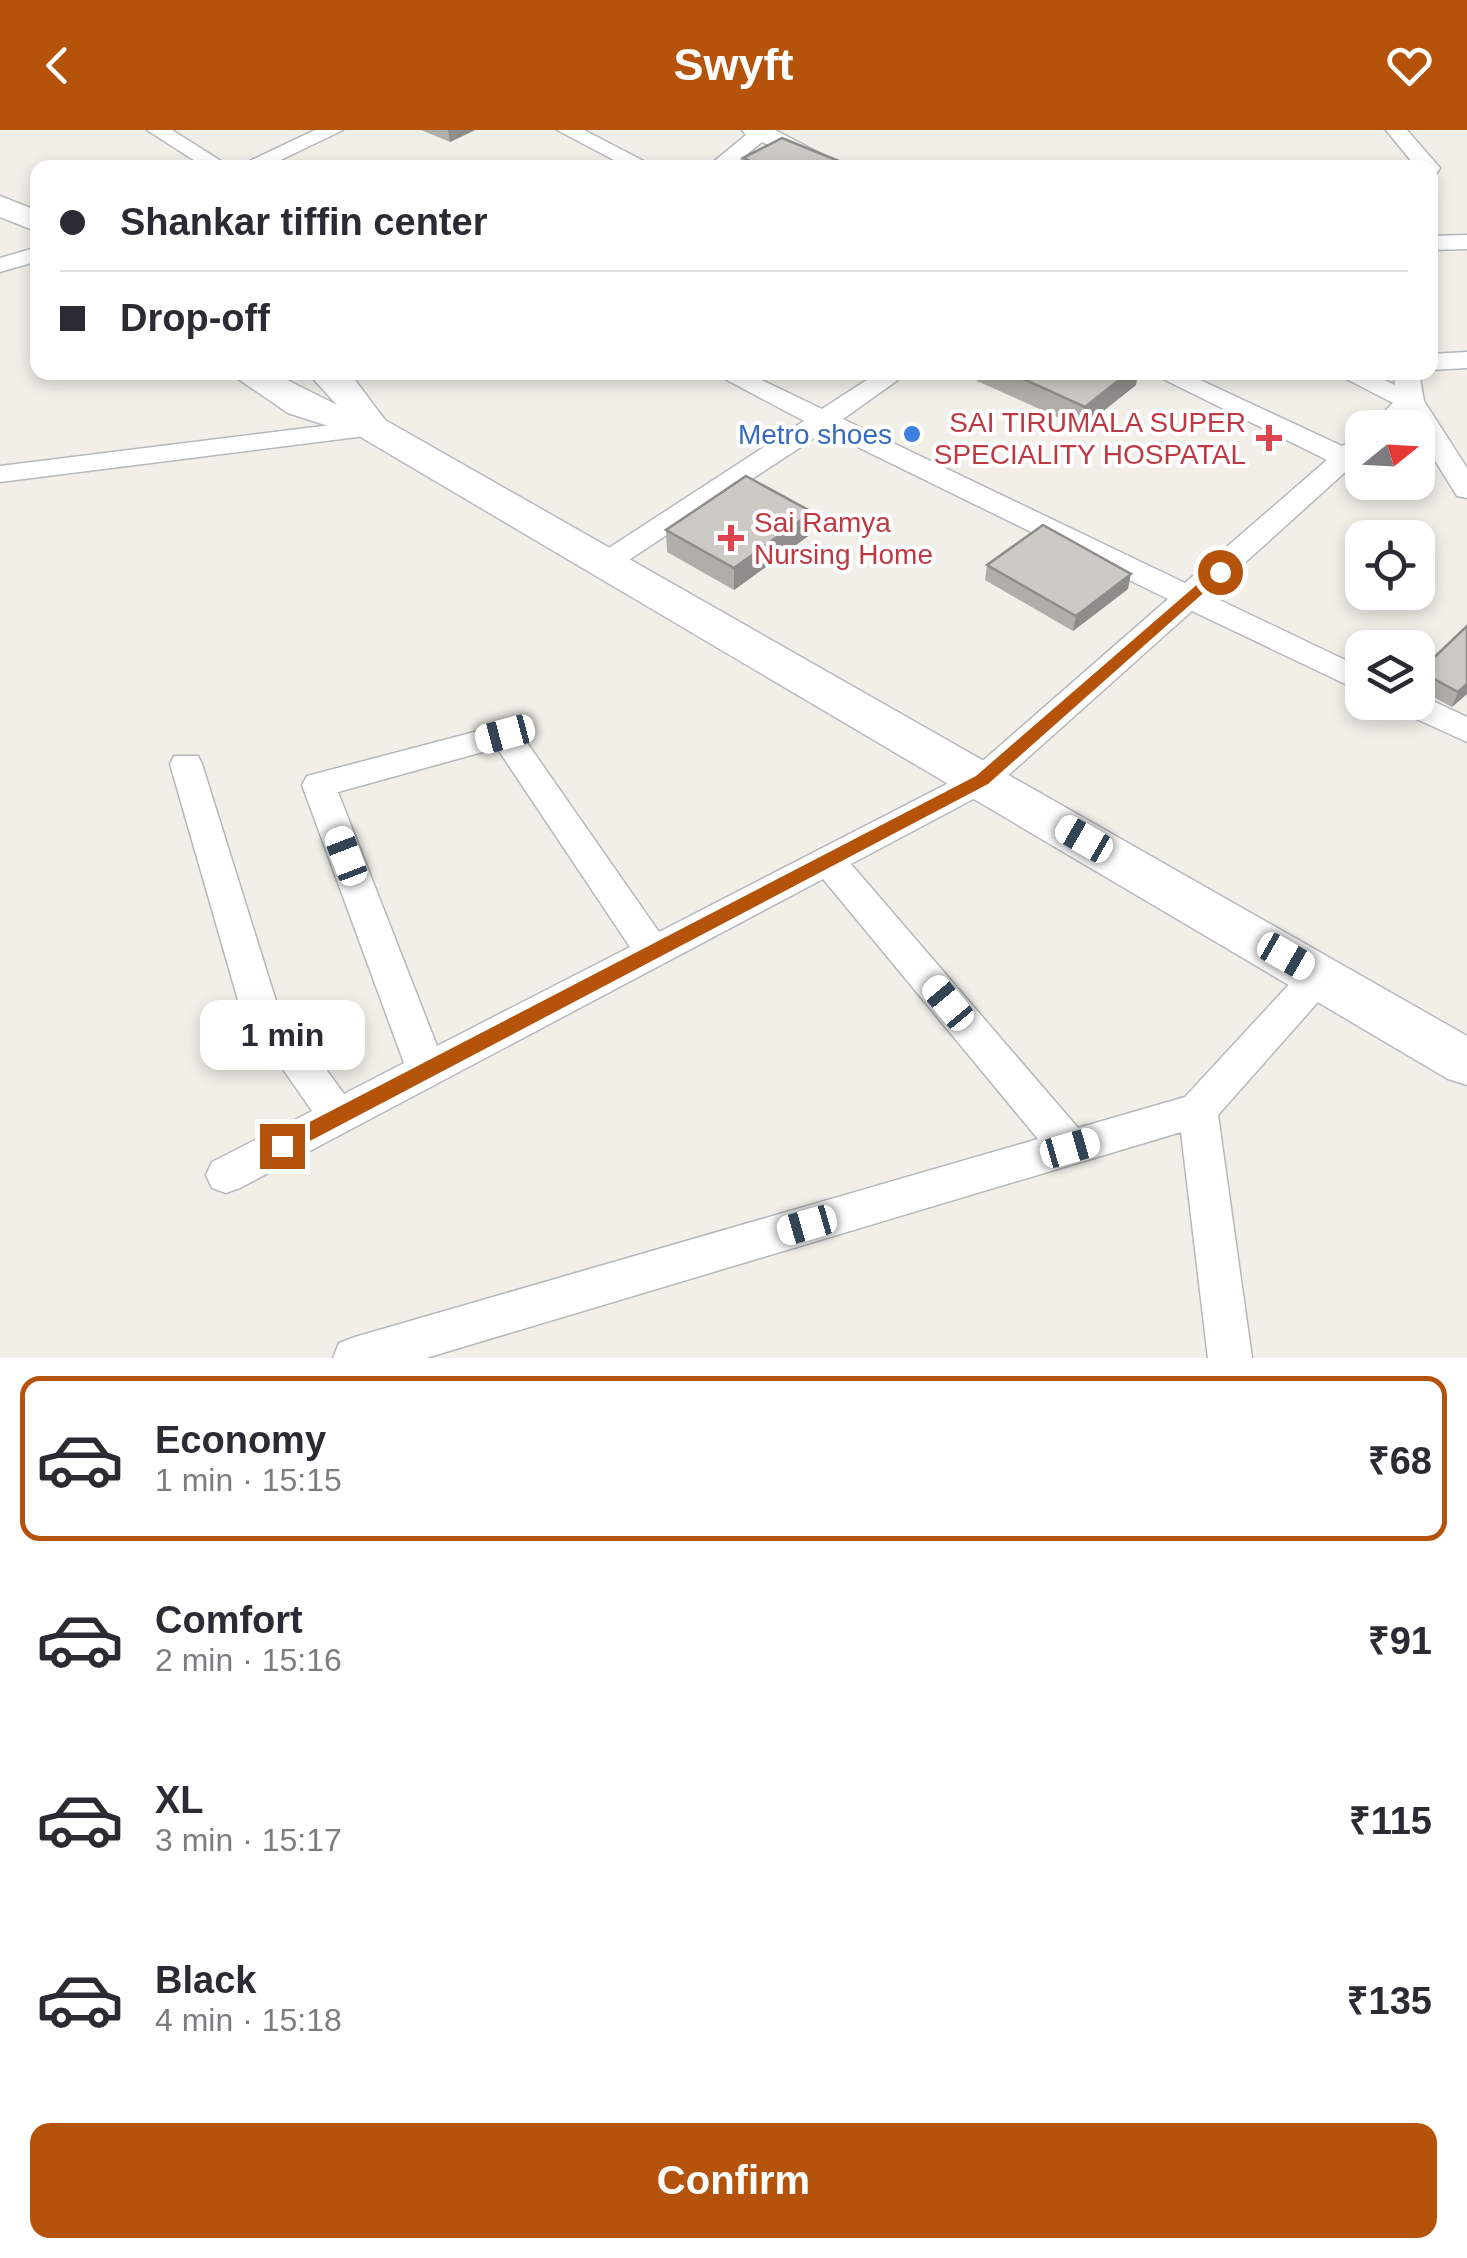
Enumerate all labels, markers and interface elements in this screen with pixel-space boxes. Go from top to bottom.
icon: back [30,38,85,93]
icon: heart [1382,38,1437,93]
text: Swyft [673,39,794,90]
text: Shankar tiffin center [120,201,487,243]
text: Drop-off [120,297,270,339]
place label: SAI TIRUMALA SUPER SPECIALITY HOSPATAL [934,407,1246,470]
north arrow [1345,410,1435,500]
map controls [1345,410,1435,720]
place label: Metro shoes [738,419,892,450]
marker: Metro shoes [901,423,923,445]
marker: SAI TIRUMALA SUPER SPECIALITY HOSPATAL [1256,425,1282,451]
place label: Sai Ramya Nursing Home [754,507,933,570]
button: locate [1345,520,1435,610]
marker: Sai Ramya Nursing Home [718,525,744,551]
route start [1198,550,1243,595]
button: layers [1345,630,1435,720]
car [472,712,538,756]
car [1051,811,1117,867]
car [321,823,371,889]
car [1253,928,1319,984]
car [917,970,979,1036]
callout: 1 min [200,1001,364,1071]
text: 1 min [241,1017,324,1053]
route end [260,1124,305,1169]
car [1037,1125,1103,1171]
car [774,1202,840,1248]
icon: car [35,1414,125,1504]
text: Economy [155,1419,326,1461]
text: ₹68 [1368,1440,1432,1482]
text: 1 min · 15:15 [155,1462,342,1498]
icon: car [35,1594,125,1684]
text: Comfort [155,1599,303,1641]
text: ₹91 [1368,1620,1432,1662]
text: 2 min · 15:16 [155,1642,342,1678]
icon: car [35,1774,125,1864]
text: XL [155,1779,204,1821]
text: ₹115 [1349,1800,1432,1842]
text: 3 min · 15:17 [155,1822,342,1858]
icon: car [35,1954,125,2044]
text: Black [155,1959,256,2001]
text: ₹135 [1347,1980,1432,2022]
text: 4 min · 15:18 [155,2002,342,2038]
button: Confirm [30,2123,1437,2238]

